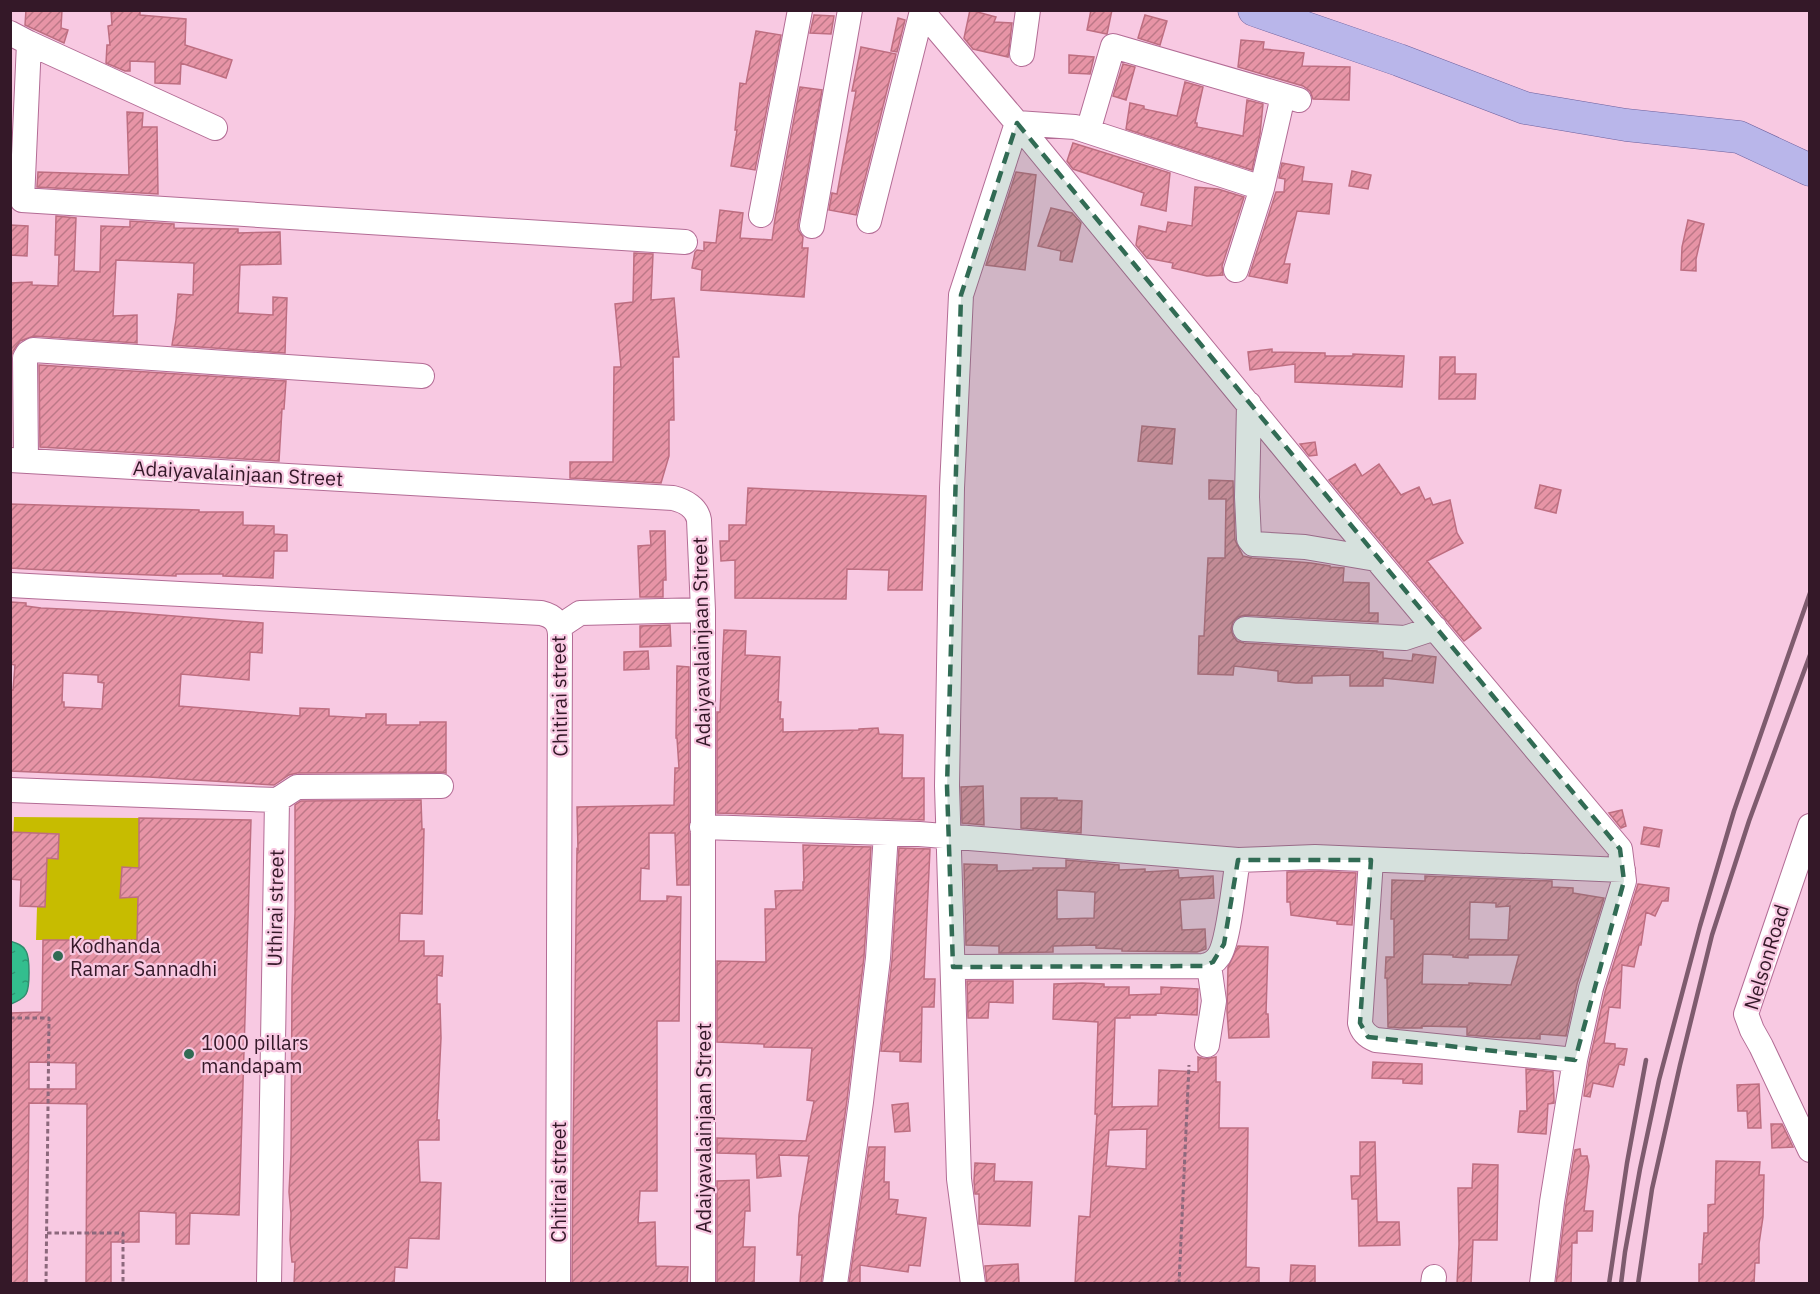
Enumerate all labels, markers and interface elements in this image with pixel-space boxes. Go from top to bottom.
street label: Adaiyavalainjaan Street [132,454,344,492]
street label: Adaiyavalainjaan Street [686,537,716,747]
street label: Chitirai street [544,635,574,757]
street label: Uthirai street [260,849,290,967]
street label: NelsonRoad [1737,901,1795,1013]
place label: Kodhanda Ramar Sannadhi [70,932,217,982]
marker: Kodhanda Ramar Sannadhi [51,949,65,963]
street label: Adaiyavalainjaan Street [690,1023,717,1233]
place label: 1000 pillars mandapam [201,1029,309,1079]
marker: 1000 pillars mandapam [182,1047,196,1061]
street label: Chitirai street [545,1121,572,1243]

